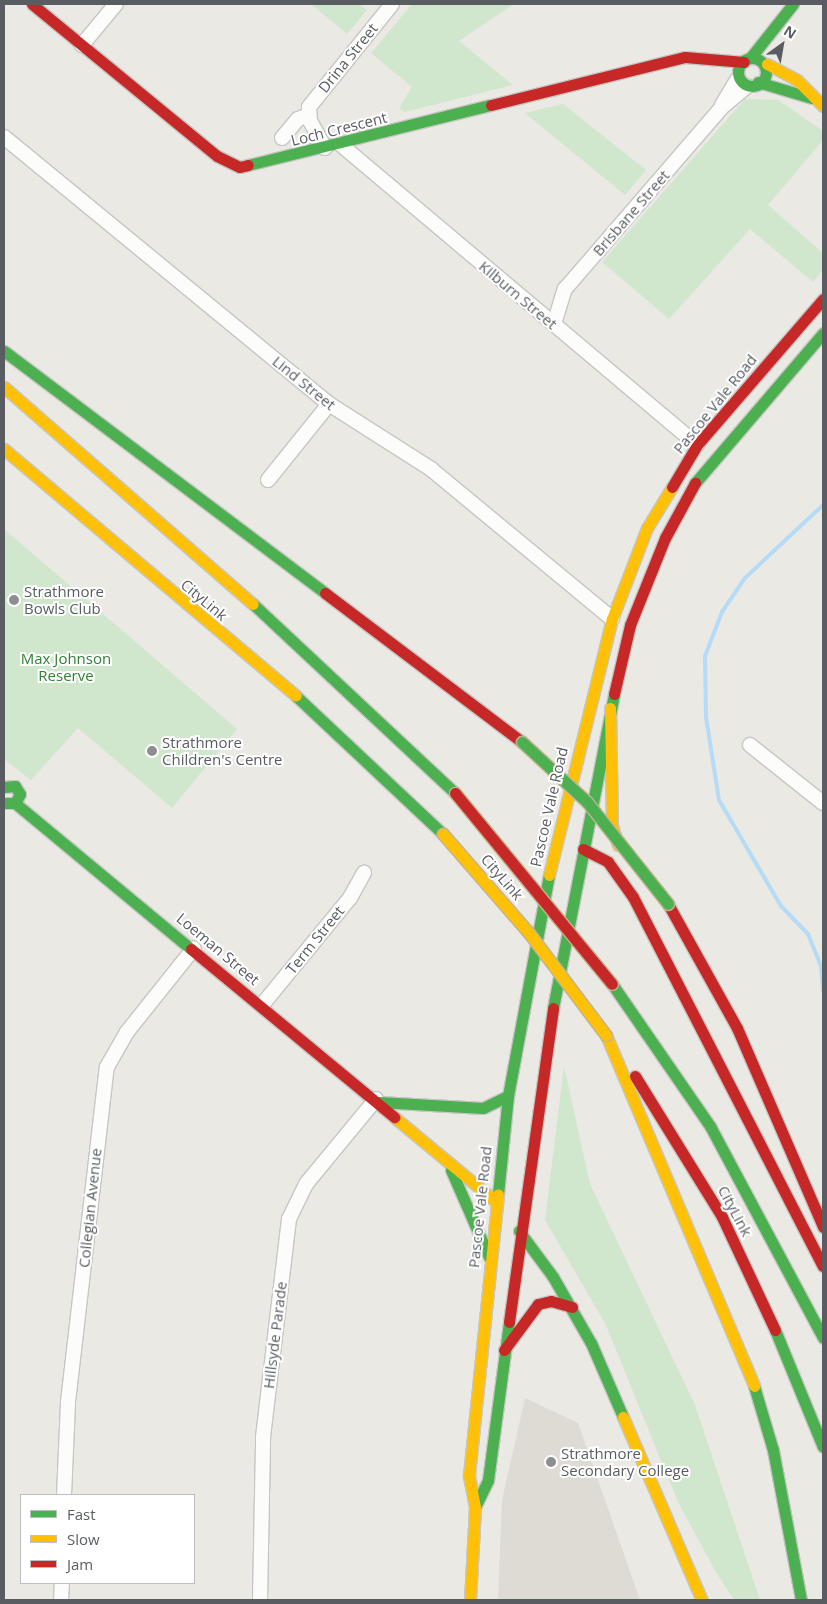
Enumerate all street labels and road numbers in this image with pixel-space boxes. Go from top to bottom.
street label: Drina Street [315,20,381,96]
street label: Loch Crescent [289,108,389,150]
street label: Brisbane Street [589,166,673,260]
street label: Kilburn Street [475,257,561,333]
street label: Pascoe Vale Road [670,351,760,457]
street label: Lind Street [269,352,339,414]
street label: CityLink [177,575,231,625]
street label: Pascoe Vale Road [526,745,572,869]
street label: CityLink [477,850,527,904]
street label: Term Street [282,902,348,978]
street label: Loeman Street [173,909,263,989]
street label: Pascoe Vale Road [465,1145,495,1269]
street label: Collegian Avenue [75,1147,105,1269]
street label: CityLink [714,1183,756,1239]
street label: Hillsyde Parade [259,1280,291,1390]

